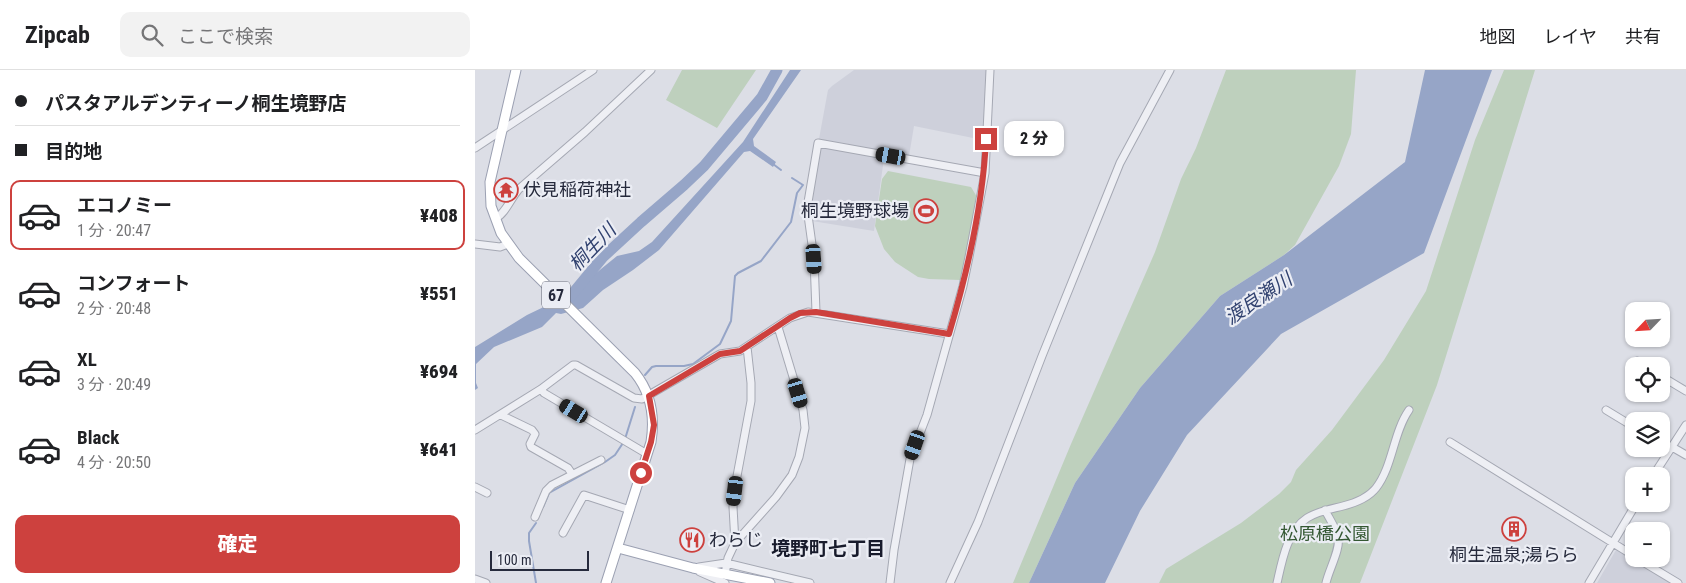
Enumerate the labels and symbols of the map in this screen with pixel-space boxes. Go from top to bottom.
callout: 2 分 [1003,122,1063,156]
route end [975,128,997,150]
car [874,146,907,166]
temple icon: 伏見稲荷神社 [493,177,519,203]
place label: 伏見稲荷神社 [523,179,631,200]
sports icon: 桐生境野球場 [913,198,939,224]
place label: 桐生境野球場 [801,200,909,221]
water label: 桐生川 [564,217,622,276]
car [805,244,822,274]
water label: 渡良瀬川 [1220,267,1298,329]
road number: 67 [542,282,570,308]
north arrow [1625,302,1670,348]
car [786,376,809,410]
car [557,397,590,425]
car [903,428,926,462]
route start [630,462,652,484]
car [725,475,744,507]
building icon: 桐生温泉;湯らら [1501,516,1527,542]
park label: 松原橋公園 [1280,523,1370,544]
restaurant icon: わらじ [679,527,705,553]
place label: わらじ [709,529,763,550]
district label: 境野町七丁目 [771,537,885,560]
place label: 桐生温泉;湯らら [1449,544,1579,565]
scale bar [490,548,589,571]

